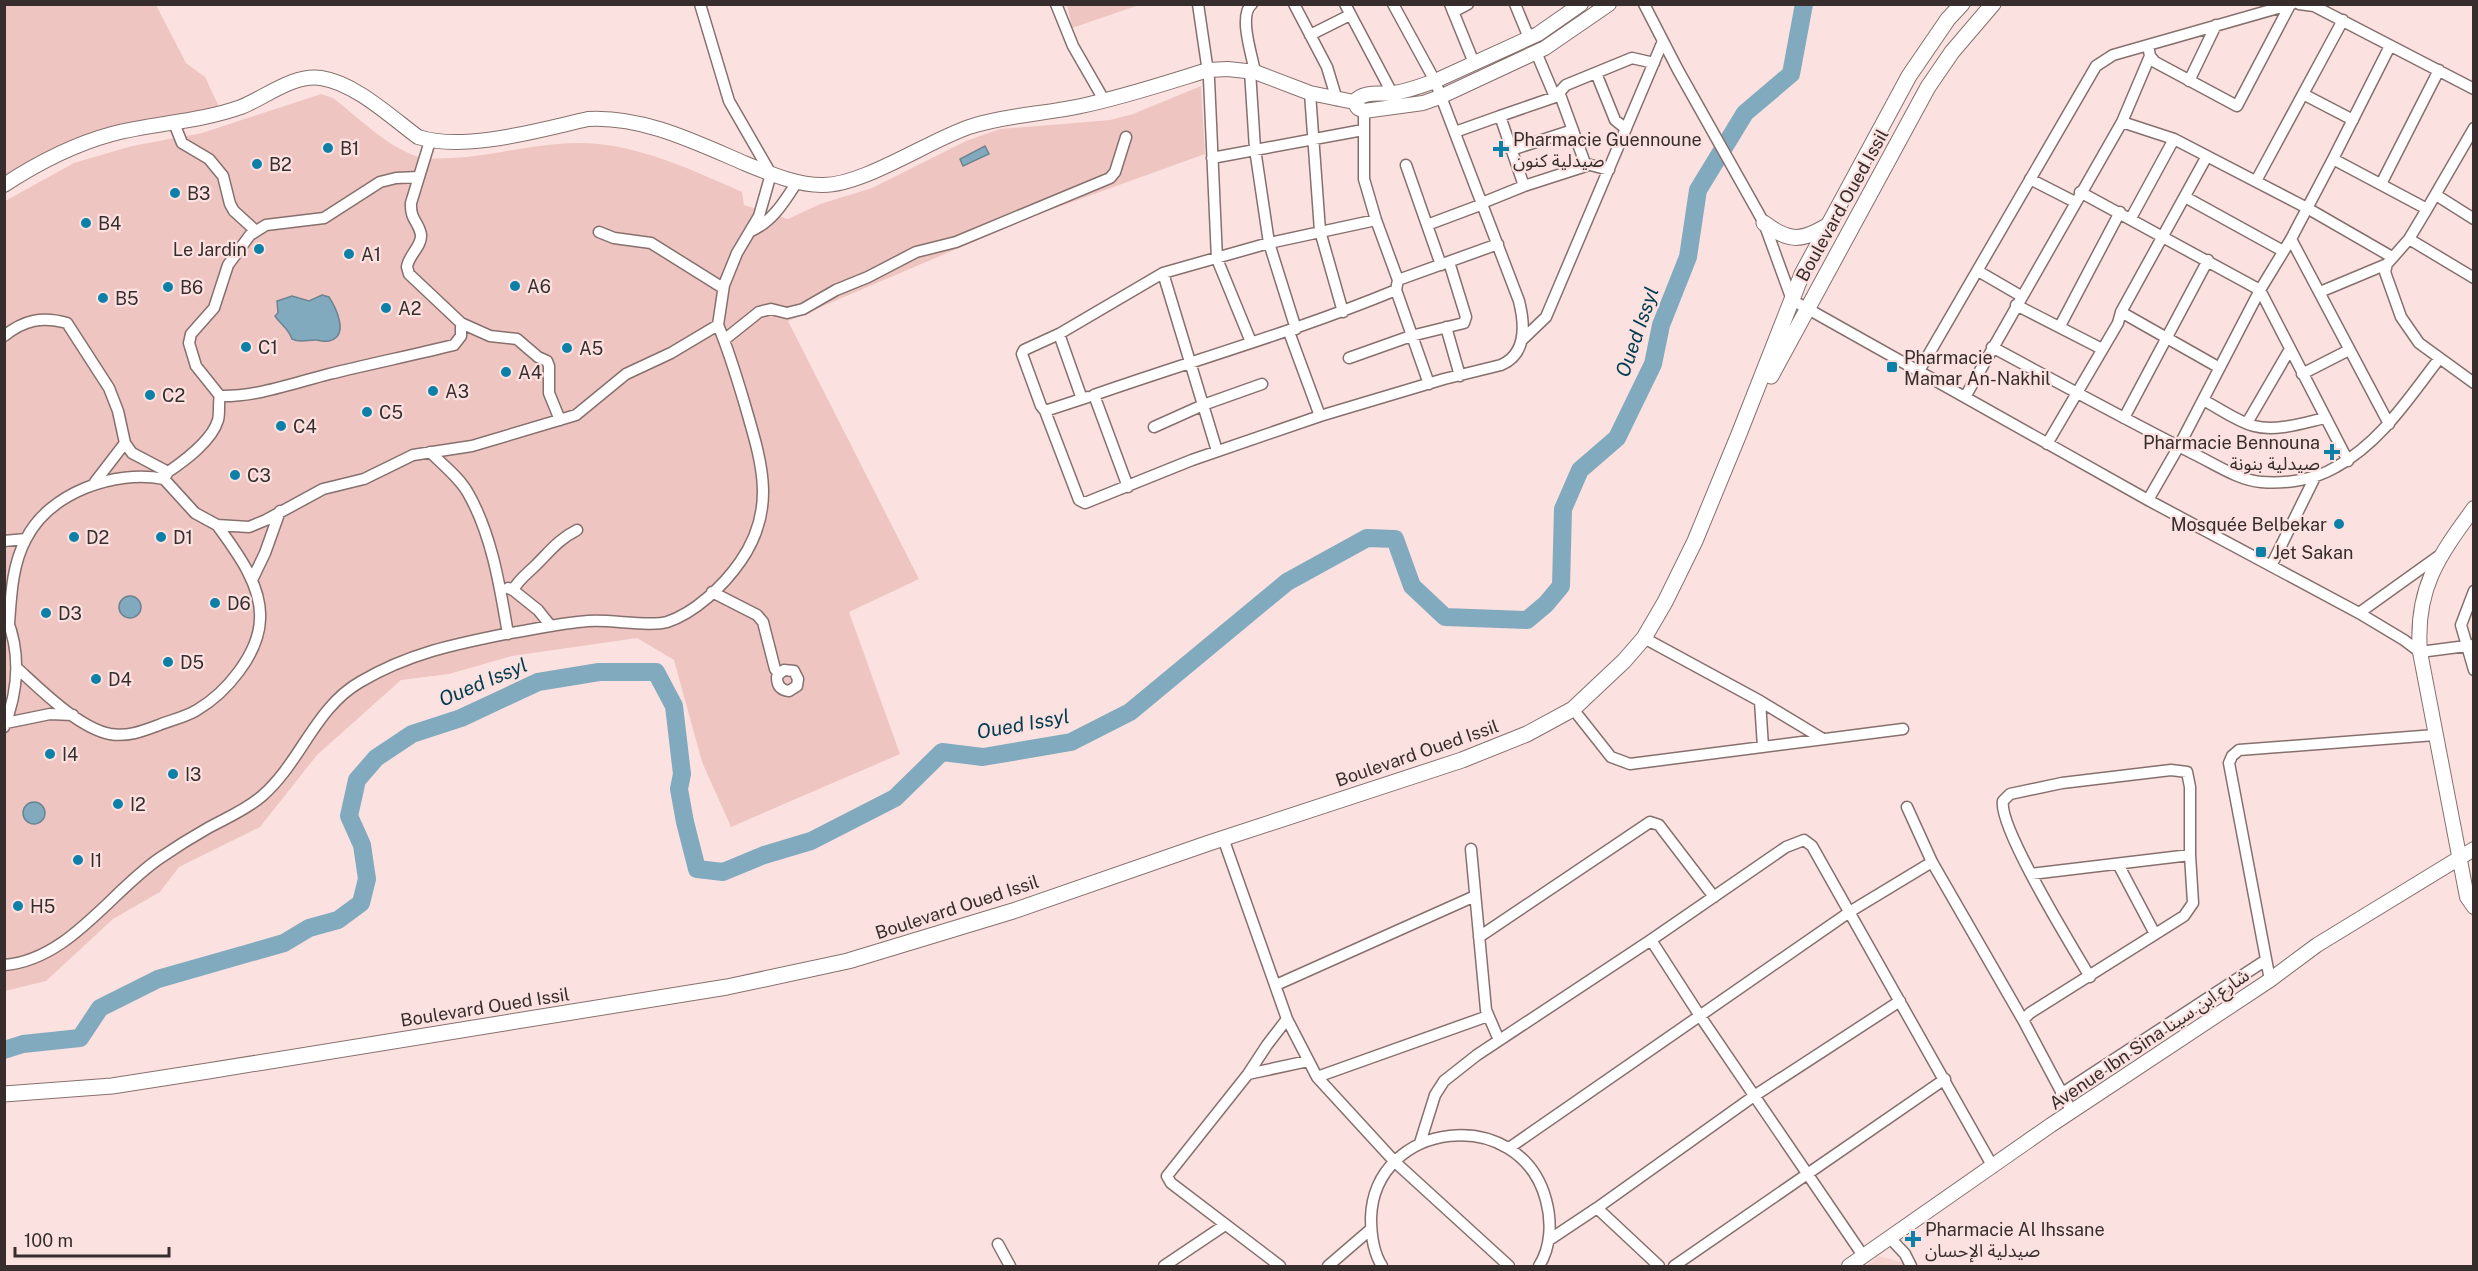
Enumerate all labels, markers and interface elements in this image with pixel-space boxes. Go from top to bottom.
street label: Boulevard Oued Issil [1791,125,1893,285]
place label: Pharmacie Guennoune صيدلية كنون [1513,129,1702,172]
place label: B1 [340,138,359,159]
marker: B1 [321,141,335,155]
marker: Pharmacie Guennoune صيدلية كنون [1494,142,1508,156]
place label: B2 [269,154,292,175]
marker: B2 [250,157,264,171]
place label: B3 [187,183,210,204]
marker: B3 [168,186,182,200]
place label: B4 [98,213,121,234]
marker: B4 [79,216,93,230]
place label: Le Jardin [173,239,247,260]
marker: Le Jardin [252,242,266,256]
place label: A1 [361,244,381,265]
marker: A1 [342,247,356,261]
place label: A6 [527,276,551,297]
place label: B6 [180,277,203,298]
marker: A6 [508,279,522,293]
marker: B6 [161,280,175,294]
water label: Oued Issyl [1610,284,1664,380]
place label: B5 [115,288,139,309]
marker: B5 [96,291,110,305]
place label: A2 [398,298,422,319]
marker: A2 [379,301,393,315]
place label: C1 [258,337,278,358]
place label: A5 [579,338,603,359]
marker: C1 [239,340,253,354]
marker: A5 [560,341,574,355]
place label: Pharmacie Mamar An-Nakhil [1904,347,2051,389]
marker: Pharmacie Mamar An-Nakhil [1885,360,1899,374]
place label: A4 [518,362,542,383]
marker: A4 [499,365,513,379]
place label: A3 [445,381,469,402]
marker: A3 [426,384,440,398]
place label: C2 [162,385,185,406]
marker: C2 [143,388,157,402]
place label: C5 [379,402,403,423]
marker: C5 [360,405,374,419]
place label: C4 [293,416,317,437]
marker: C4 [274,419,288,433]
place label: Pharmacie Bennouna صيدلية بنونة [2143,432,2320,475]
marker: Pharmacie Bennouna صيدلية بنونة [2325,445,2339,459]
place label: C3 [247,465,271,486]
marker: C3 [228,468,242,482]
place label: Mosquée Belbekar [2171,514,2327,535]
marker: Mosquée Belbekar [2332,517,2346,531]
place label: D2 [86,527,109,548]
place label: D1 [173,527,193,548]
marker: D2 [67,530,81,544]
marker: D1 [154,530,168,544]
place label: Jet Sakan [2273,542,2353,563]
marker: Jet Sakan [2254,545,2268,559]
place label: D6 [227,593,251,614]
marker: D6 [208,596,222,610]
place label: D3 [58,603,82,624]
marker: D3 [39,606,53,620]
place label: D5 [180,652,204,673]
water label: Oued Issyl [435,653,531,711]
marker: D5 [161,655,175,669]
place label: D4 [108,669,132,690]
marker: D4 [89,672,103,686]
water label: Oued Issyl [975,704,1071,744]
street label: Boulevard Oued Issil [1333,715,1501,791]
place label: I4 [62,744,78,765]
marker: I4 [43,747,57,761]
place label: I3 [185,764,201,785]
marker: I3 [166,767,180,781]
place label: I2 [130,794,146,815]
marker: I2 [111,797,125,811]
place label: I1 [90,850,102,871]
marker: I1 [71,853,85,867]
street label: Boulevard Oued Issil [872,871,1042,943]
place label: H5 [30,896,55,917]
marker: H5 [11,899,25,913]
street label: Avenue Ibn Sina شارع ابن سينا [2045,964,2255,1117]
street label: Boulevard Oued Issil [399,983,571,1031]
place label: Pharmacie Al Ihssane صيدلية الإحسان [1925,1219,2105,1263]
scale bar [15,1220,170,1258]
text: 100 m [24,1230,73,1251]
marker: Pharmacie Al Ihssane صيدلية الإحسان [1906,1232,1920,1246]

